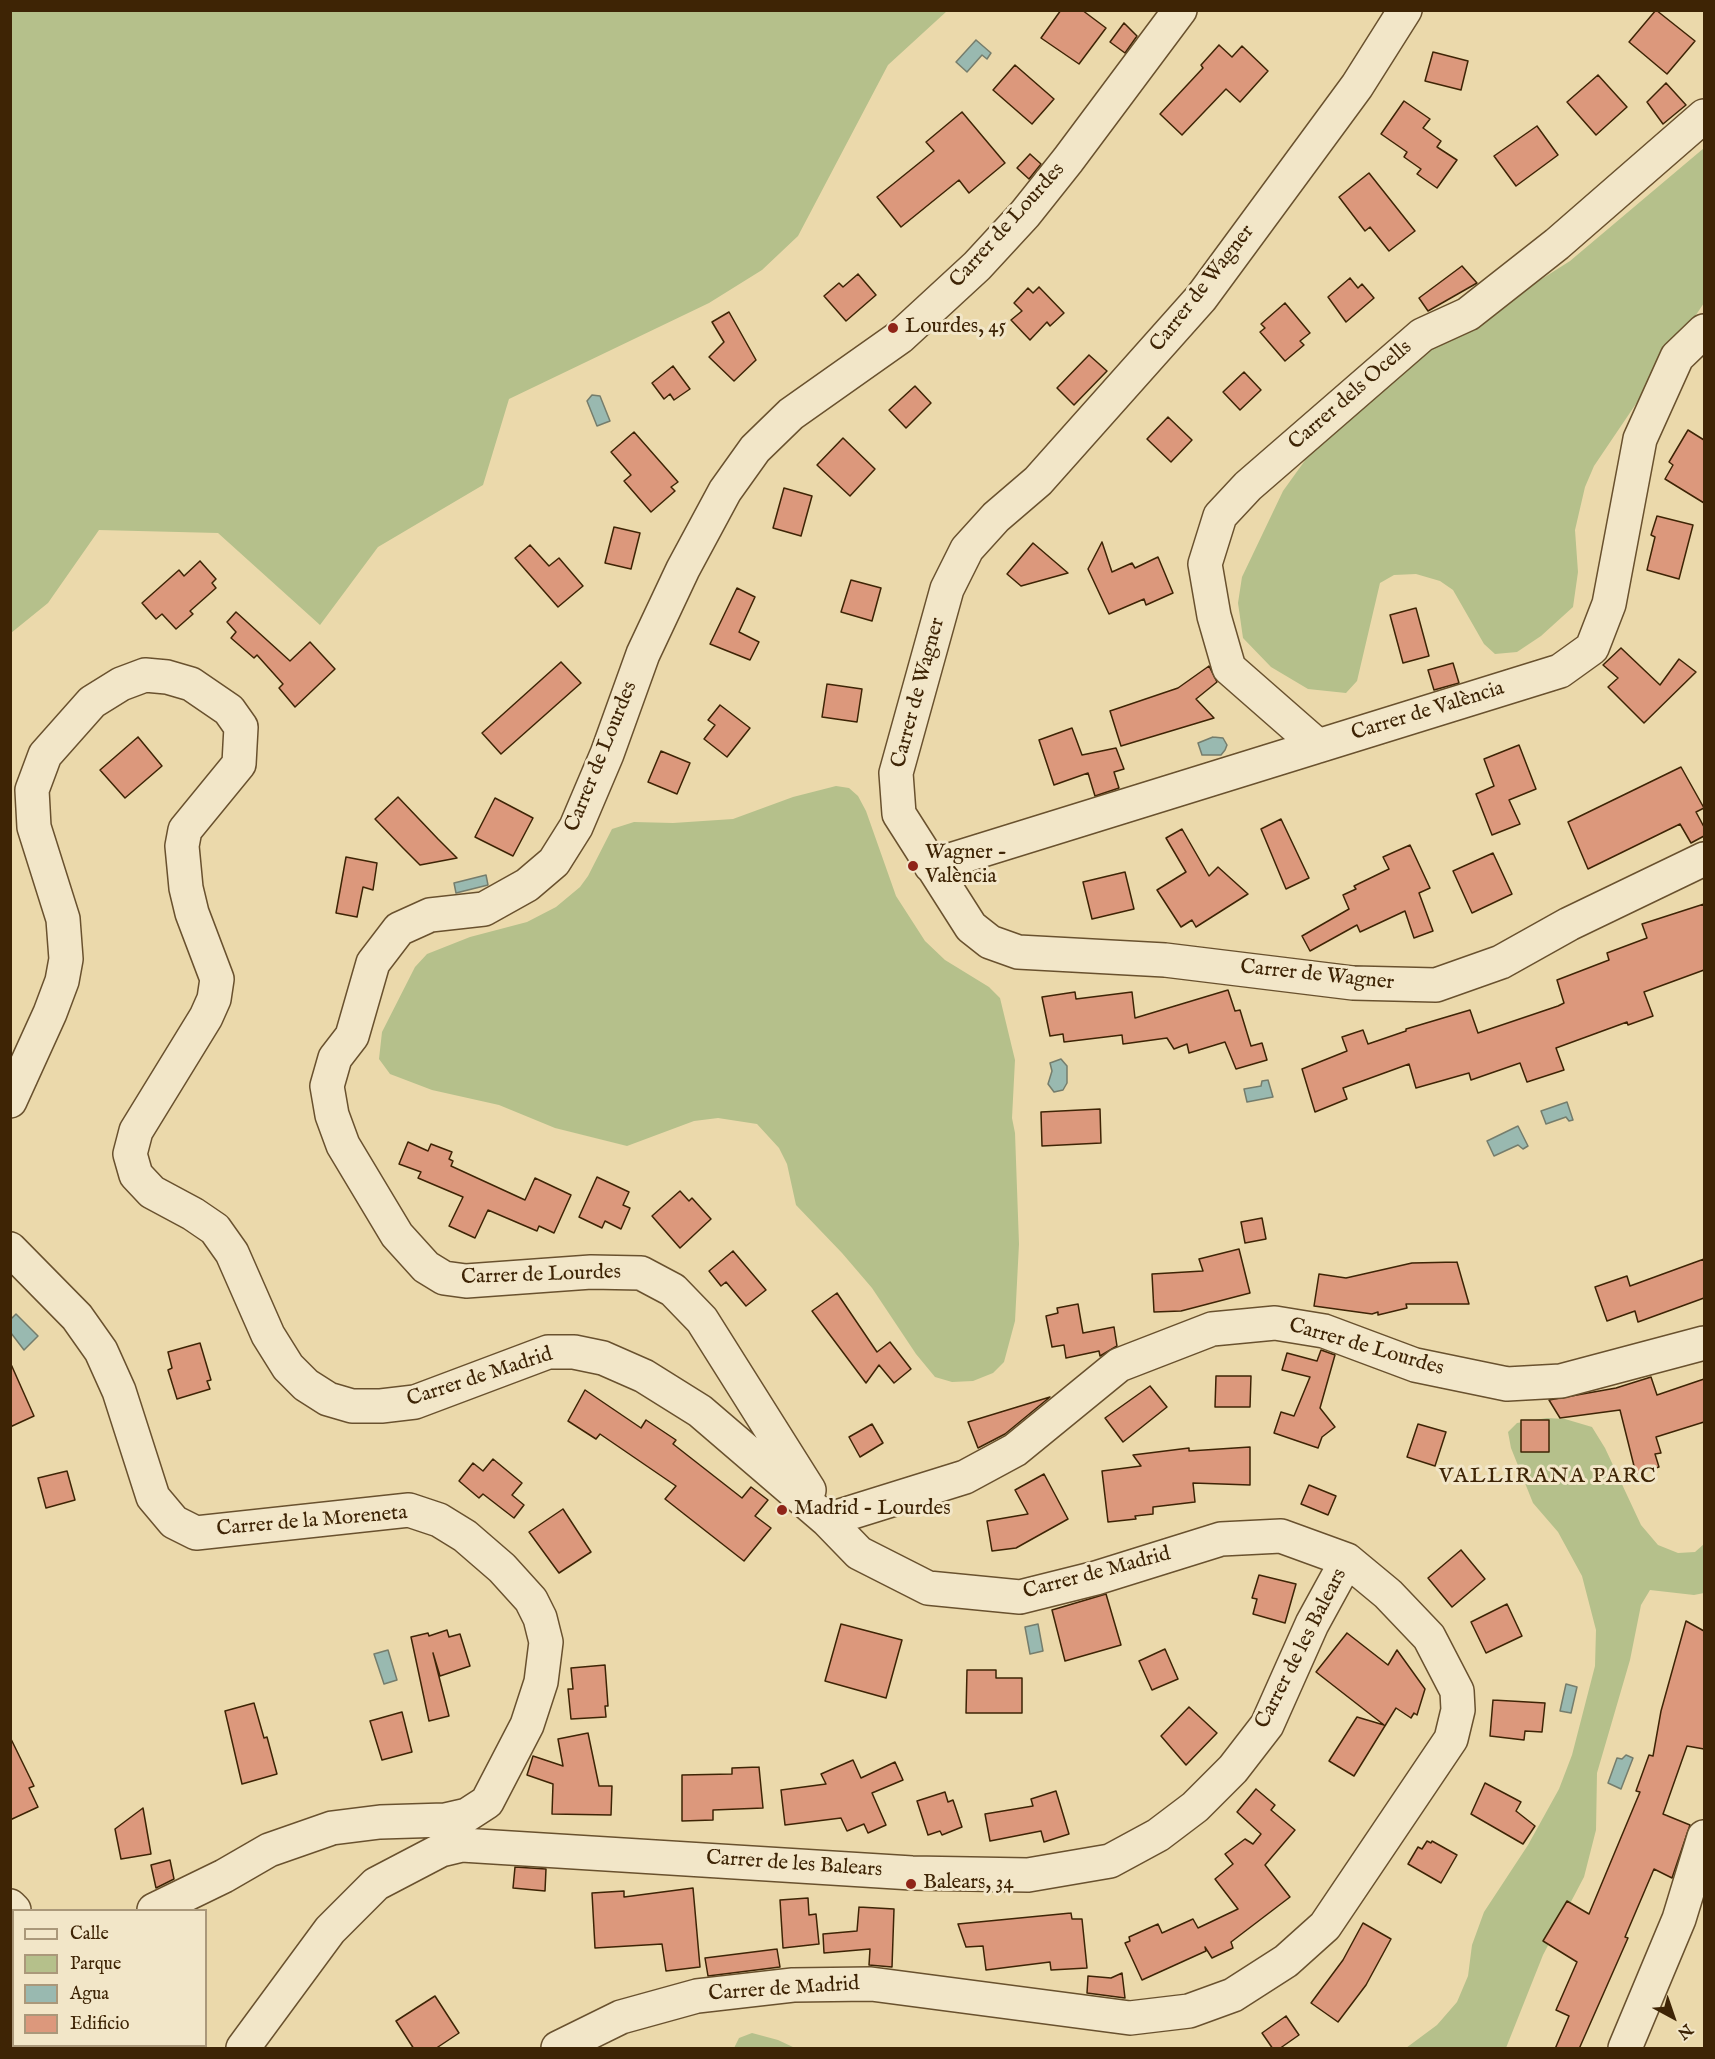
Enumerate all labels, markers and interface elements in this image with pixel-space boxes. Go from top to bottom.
street label: Carrer de Lourdes [945,158,1071,294]
street label: Carrer de Wagner [1145,220,1261,358]
place label: Lourdes, 45 [905,315,1006,341]
marker: Lourdes, 45 [886,321,900,335]
street label: Carrer dels Ocells [1284,336,1418,456]
street label: Carrer de Wagner [887,615,951,771]
street label: Carrer de València [1349,677,1507,747]
street label: Carrer de Lourdes [560,678,644,836]
place label: Wagner - València [925,841,1007,891]
marker: Wagner - València [906,859,920,873]
street label: Carrer de Wagner [1239,955,1395,997]
street label: Carrer de Lourdes [461,1261,621,1291]
street label: Carrer de Lourdes [1286,1314,1446,1382]
street label: Carrer de Madrid [404,1343,556,1413]
district label: VALLIRANA PARC [1439,1464,1657,1490]
place label: Madrid - Lourdes [794,1497,951,1523]
street label: Carrer de la Moreneta [216,1501,408,1543]
marker: Madrid - Lourdes [775,1503,789,1517]
street label: Carrer de Madrid [1021,1542,1173,1606]
street label: Carrer de les Balears [1251,1565,1353,1733]
street label: Carrer de les Balears [705,1846,883,1884]
place label: Balears, 34 [923,1871,1014,1897]
marker: Balears, 34 [904,1877,918,1891]
legend [12,1909,207,2047]
text: Calle [70,1923,109,1946]
text: Parque [70,1953,121,1976]
street label: Carrer de Madrid [708,1972,860,2008]
text: Agua [70,1983,109,2006]
north arrow [1643,1987,1703,2047]
text: Edificio [70,2013,130,2036]
text: N [1673,2019,1696,2043]

